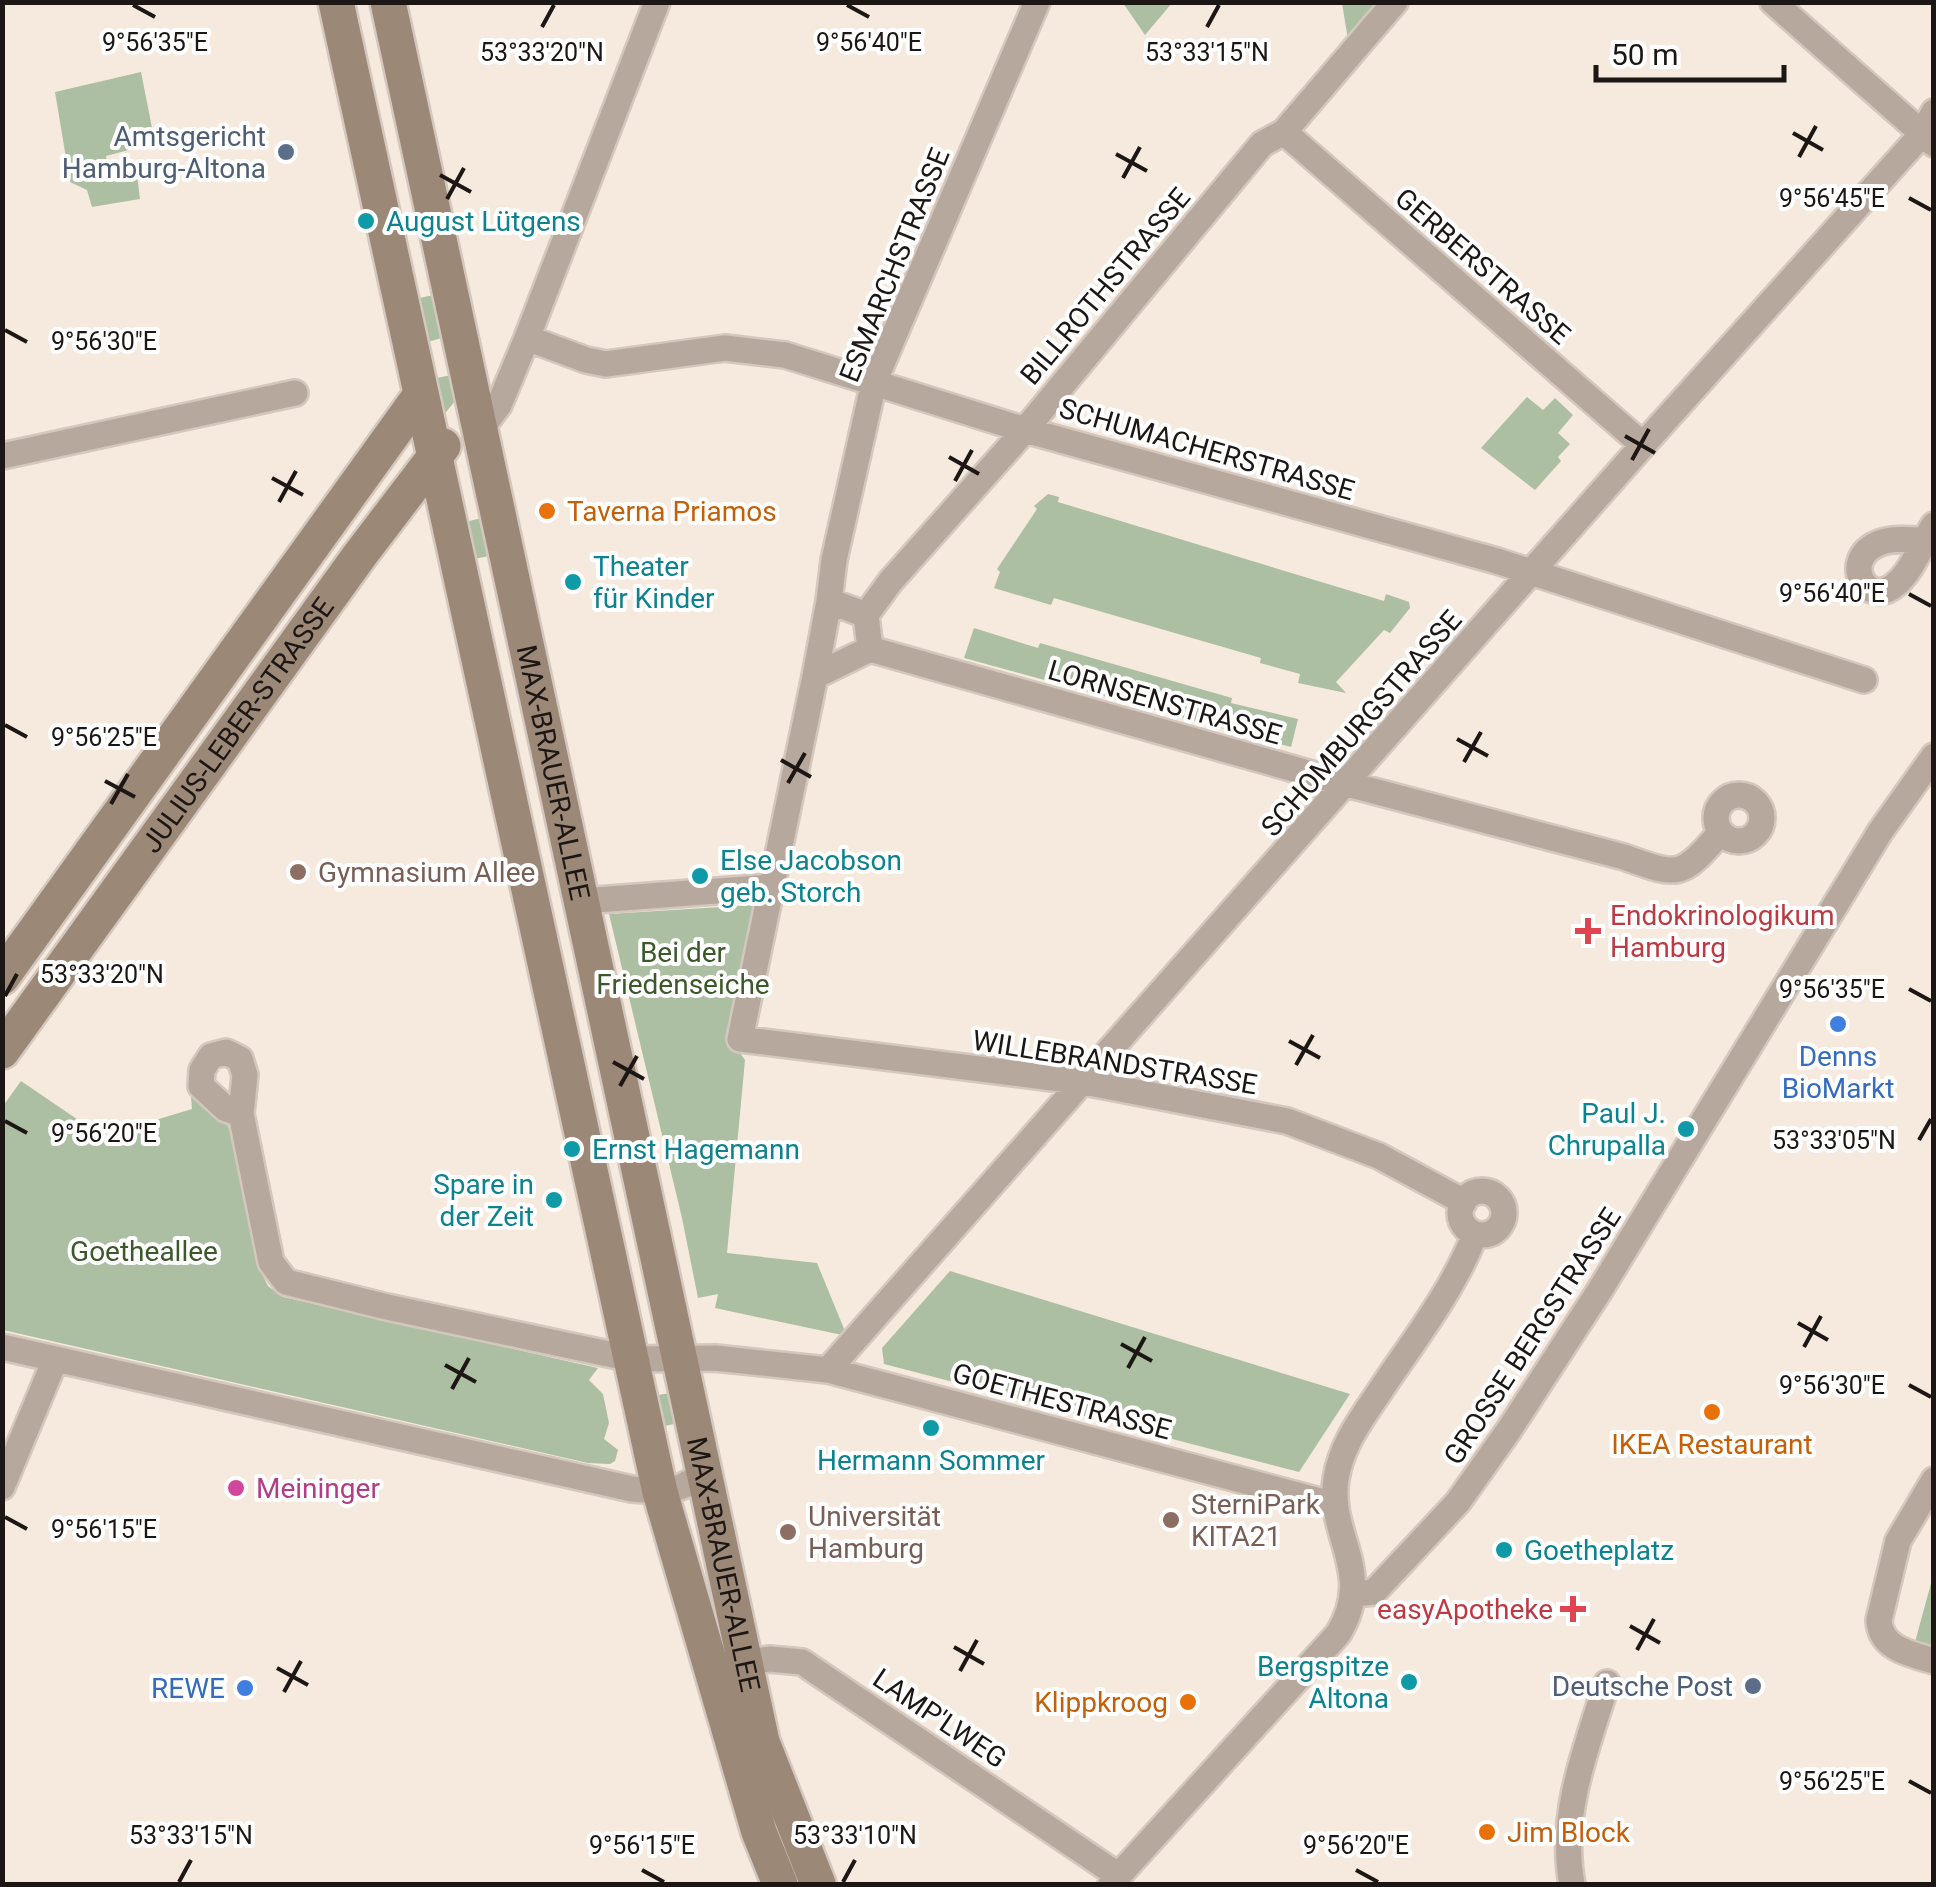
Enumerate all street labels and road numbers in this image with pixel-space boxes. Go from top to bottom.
street label: ESMARCHSTRASSE [833,144,956,387]
street label: BILLROTHSTRASSE [1014,181,1197,391]
street label: GERBERSTRASSE [1388,181,1577,351]
street label: SCHUMACHERSTRASSE [1056,392,1358,507]
street label: JULIUS-LEBER-STRASSE [135,591,341,859]
street label: SCHOMBURGSTRASSE [1254,604,1468,843]
street label: MAX-BRAUER-ALLEE [510,642,597,903]
street label: LORNSENSTRASSE [1044,653,1285,752]
street label: WILLEBRANDSTRASSE [970,1024,1260,1101]
street label: GROSSE BERGSTRASSE [1437,1202,1628,1471]
street label: GOETHESTRASSE [949,1356,1175,1447]
street label: MAX-BRAUER-ALLEE [680,1434,767,1695]
street label: LAMP'LWEG [867,1662,1013,1775]

